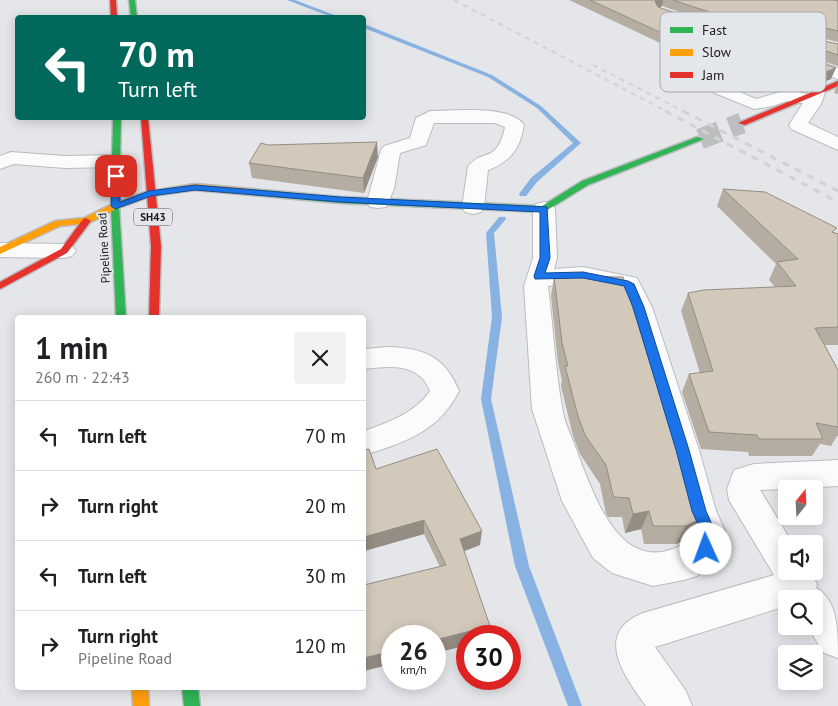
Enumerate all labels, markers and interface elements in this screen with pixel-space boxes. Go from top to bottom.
legend [660,12,826,92]
text: Fast [702,21,727,39]
text: 70 m [118,31,195,77]
icon: left [35,35,100,100]
text: Slow [702,43,732,61]
text: Jam [701,66,724,84]
text: Turn left [118,75,197,103]
pin [95,155,137,197]
icon: arrive [102,162,130,190]
road number: SH43 [134,208,172,226]
street label: Pipeline Road [94,212,113,284]
text: 1 min [35,328,108,367]
button: close [294,332,346,384]
text: 260 m · 22:43 [35,367,130,387]
icon: left [35,422,63,450]
text: Turn left [78,424,147,448]
text: 70 m [305,424,346,448]
north arrow [778,480,822,525]
map controls [778,480,823,690]
icon: right [35,492,63,520]
text: Turn right [78,494,158,518]
text: 20 m [305,494,346,518]
position arrow [679,522,731,574]
button: sound [778,535,823,580]
icon: left [35,562,63,590]
text: Turn left [78,564,147,588]
text: 30 m [305,564,346,588]
button: search [778,590,823,635]
text: Turn right [78,624,158,648]
speed limit sign: 30 [456,625,521,690]
icon: right [35,632,63,660]
text: 120 m [294,634,346,658]
text: 26 [399,635,428,667]
button: layers [778,645,823,690]
text: Pipeline Road [78,648,172,668]
text: km/h [400,662,427,677]

